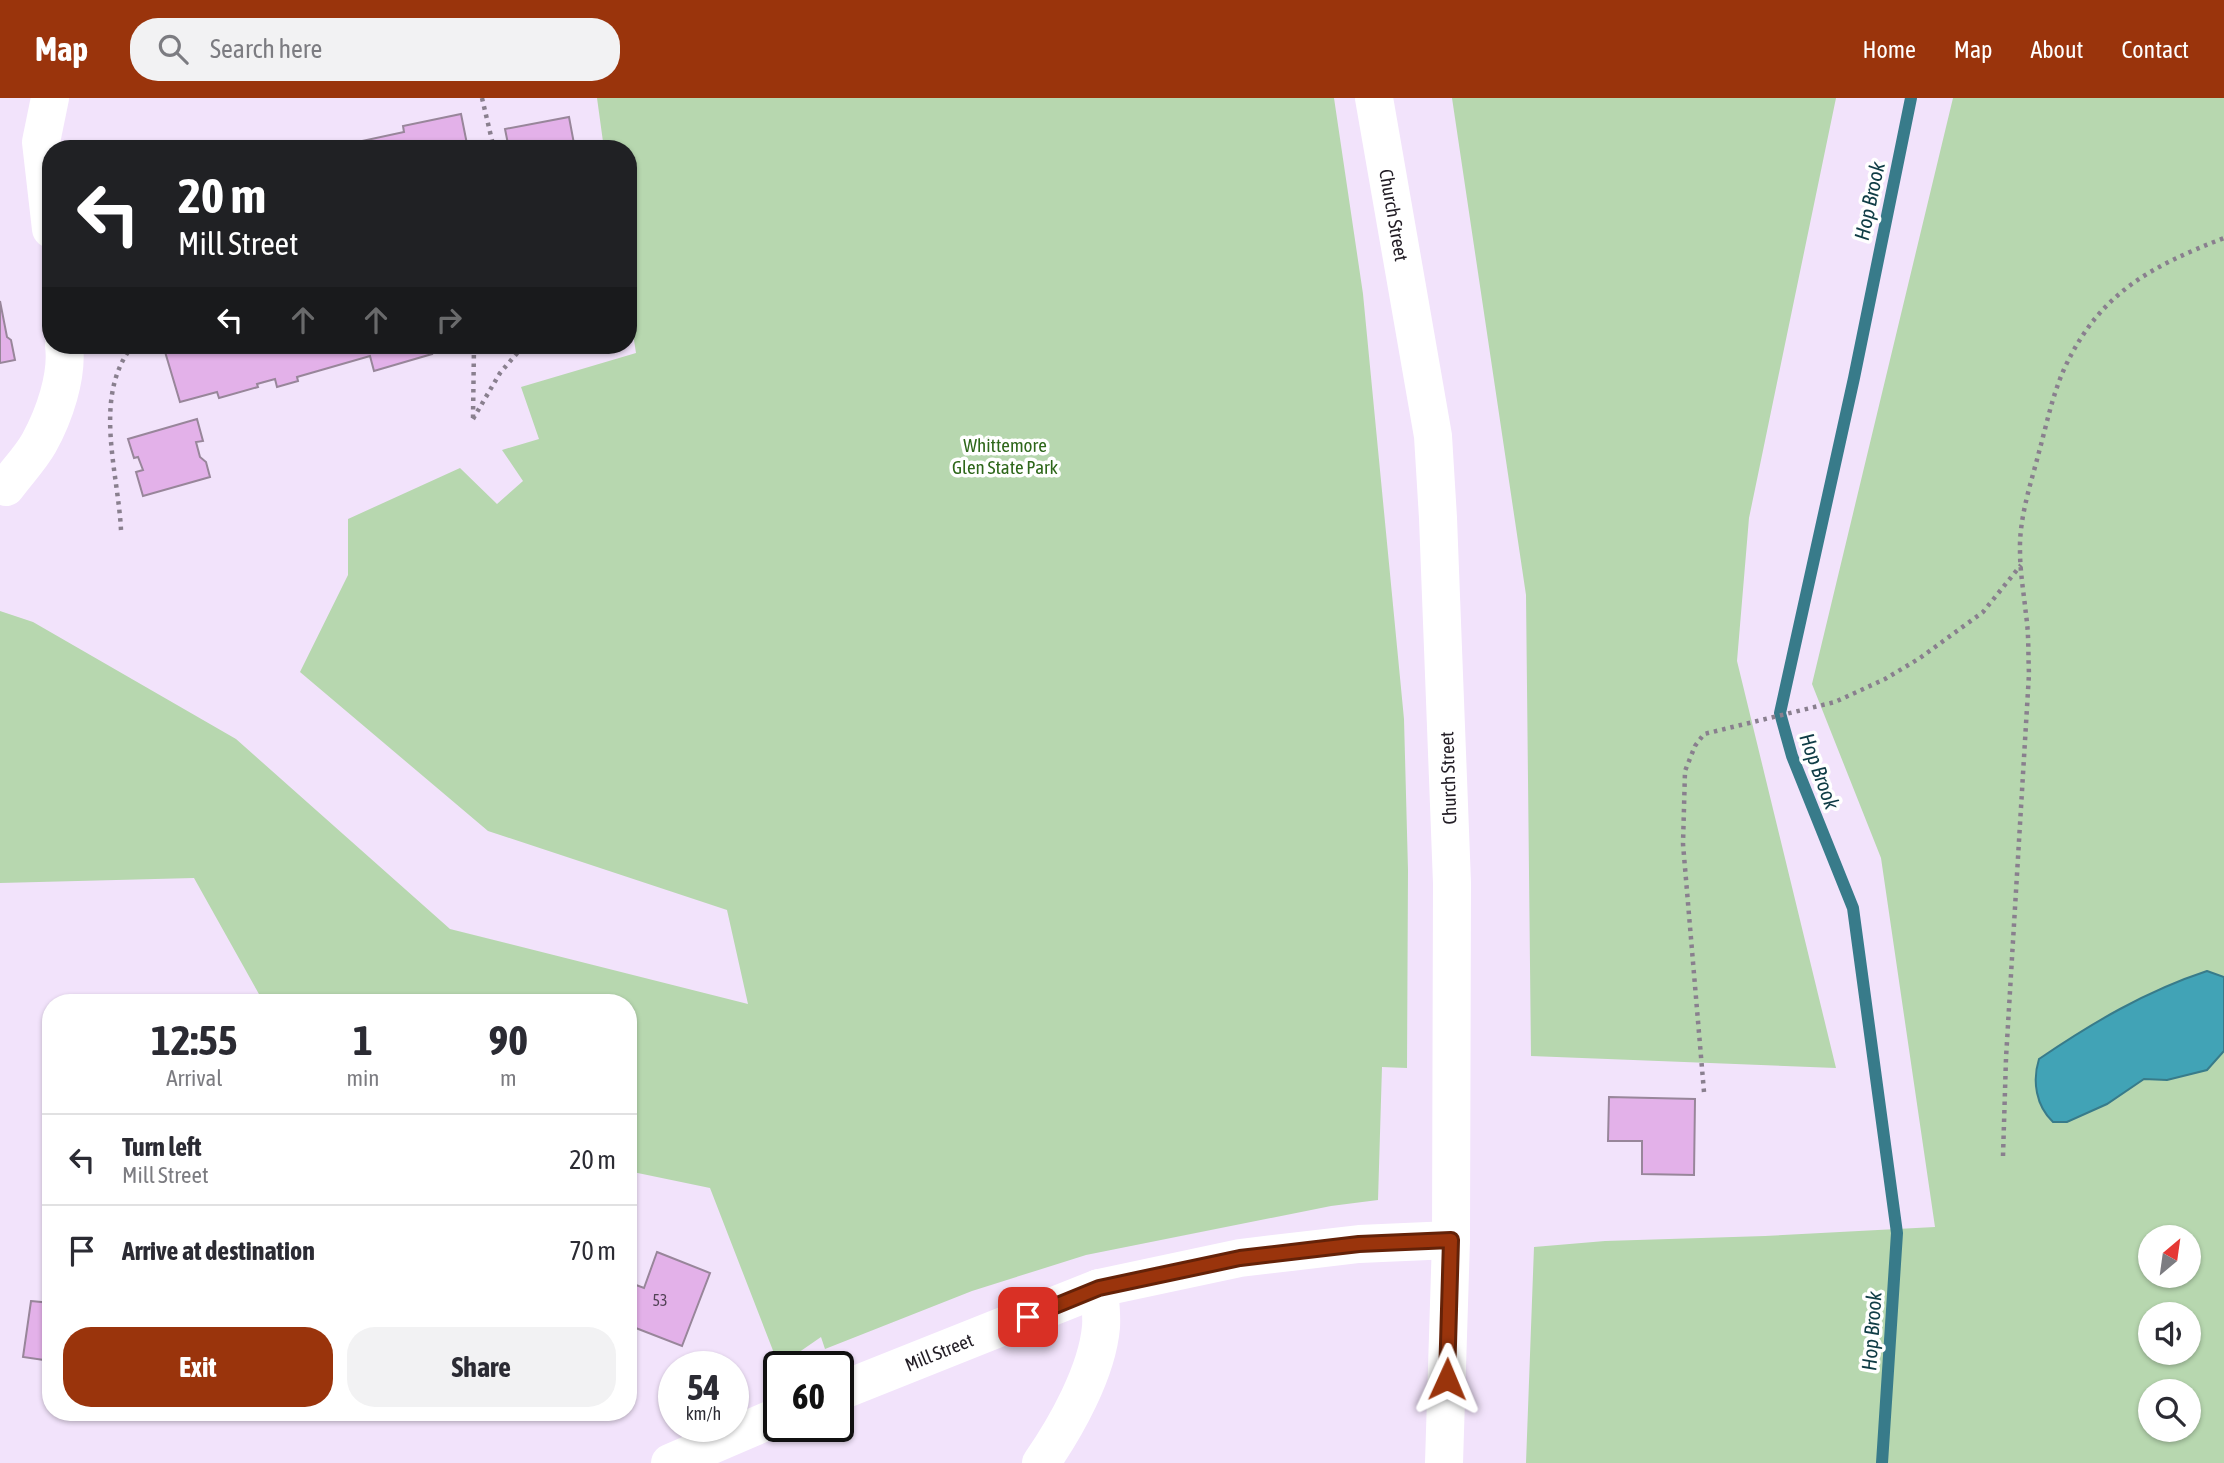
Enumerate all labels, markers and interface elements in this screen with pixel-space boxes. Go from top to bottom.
search box [130,18,620,81]
text: Map [35,30,88,68]
icon: search [154,30,192,68]
text: Search here [210,34,322,64]
text: Home [1862,36,1916,63]
text: Map [1954,36,1992,63]
text: About [2030,36,2083,63]
text: Contact [2121,36,2189,63]
water label: Hop Brook [1849,159,1889,242]
text: 20 m [178,167,266,223]
street label: Church Street [1375,167,1413,263]
icon: left [63,168,154,259]
text: Mill Street [178,225,298,262]
icon: left [211,301,249,339]
icon: ahead [284,301,322,339]
icon: ahead [357,301,395,339]
icon: right [430,301,468,339]
park label: Whittemore Glen State Park [952,434,1059,478]
water label: Hop Brook [1795,730,1845,813]
street label: Church Street [1435,731,1461,825]
text: 12:55 [151,1016,237,1064]
text: 1 [353,1016,373,1064]
text: 90 [489,1016,528,1064]
text: Arrival [166,1065,222,1091]
text: min [346,1065,379,1091]
text: m [500,1065,517,1091]
text: Turn left [122,1132,202,1162]
icon: left [63,1141,101,1179]
text: 20 m [569,1145,616,1175]
text: Mill Street [122,1162,209,1188]
north arrow [2138,1225,2202,1288]
map controls [2138,1225,2201,1442]
icon: arrive [63,1232,101,1270]
text: Arrive at destination [122,1236,315,1266]
text: 70 m [569,1236,616,1266]
pin [998,1287,1058,1347]
water label: Hop Brook [1856,1290,1886,1371]
house number: 53 [652,1291,668,1309]
icon: arrive [1009,1298,1047,1336]
button: sound [2138,1302,2201,1365]
button: Exit [63,1327,333,1407]
button: Share [347,1327,616,1407]
street label: Mill Street [902,1328,976,1376]
position arrow [1410,1342,1484,1416]
speed limit sign: 60 [763,1351,854,1442]
text: 54 [687,1367,720,1407]
button: search [2138,1379,2201,1442]
text: km/h [686,1403,721,1424]

